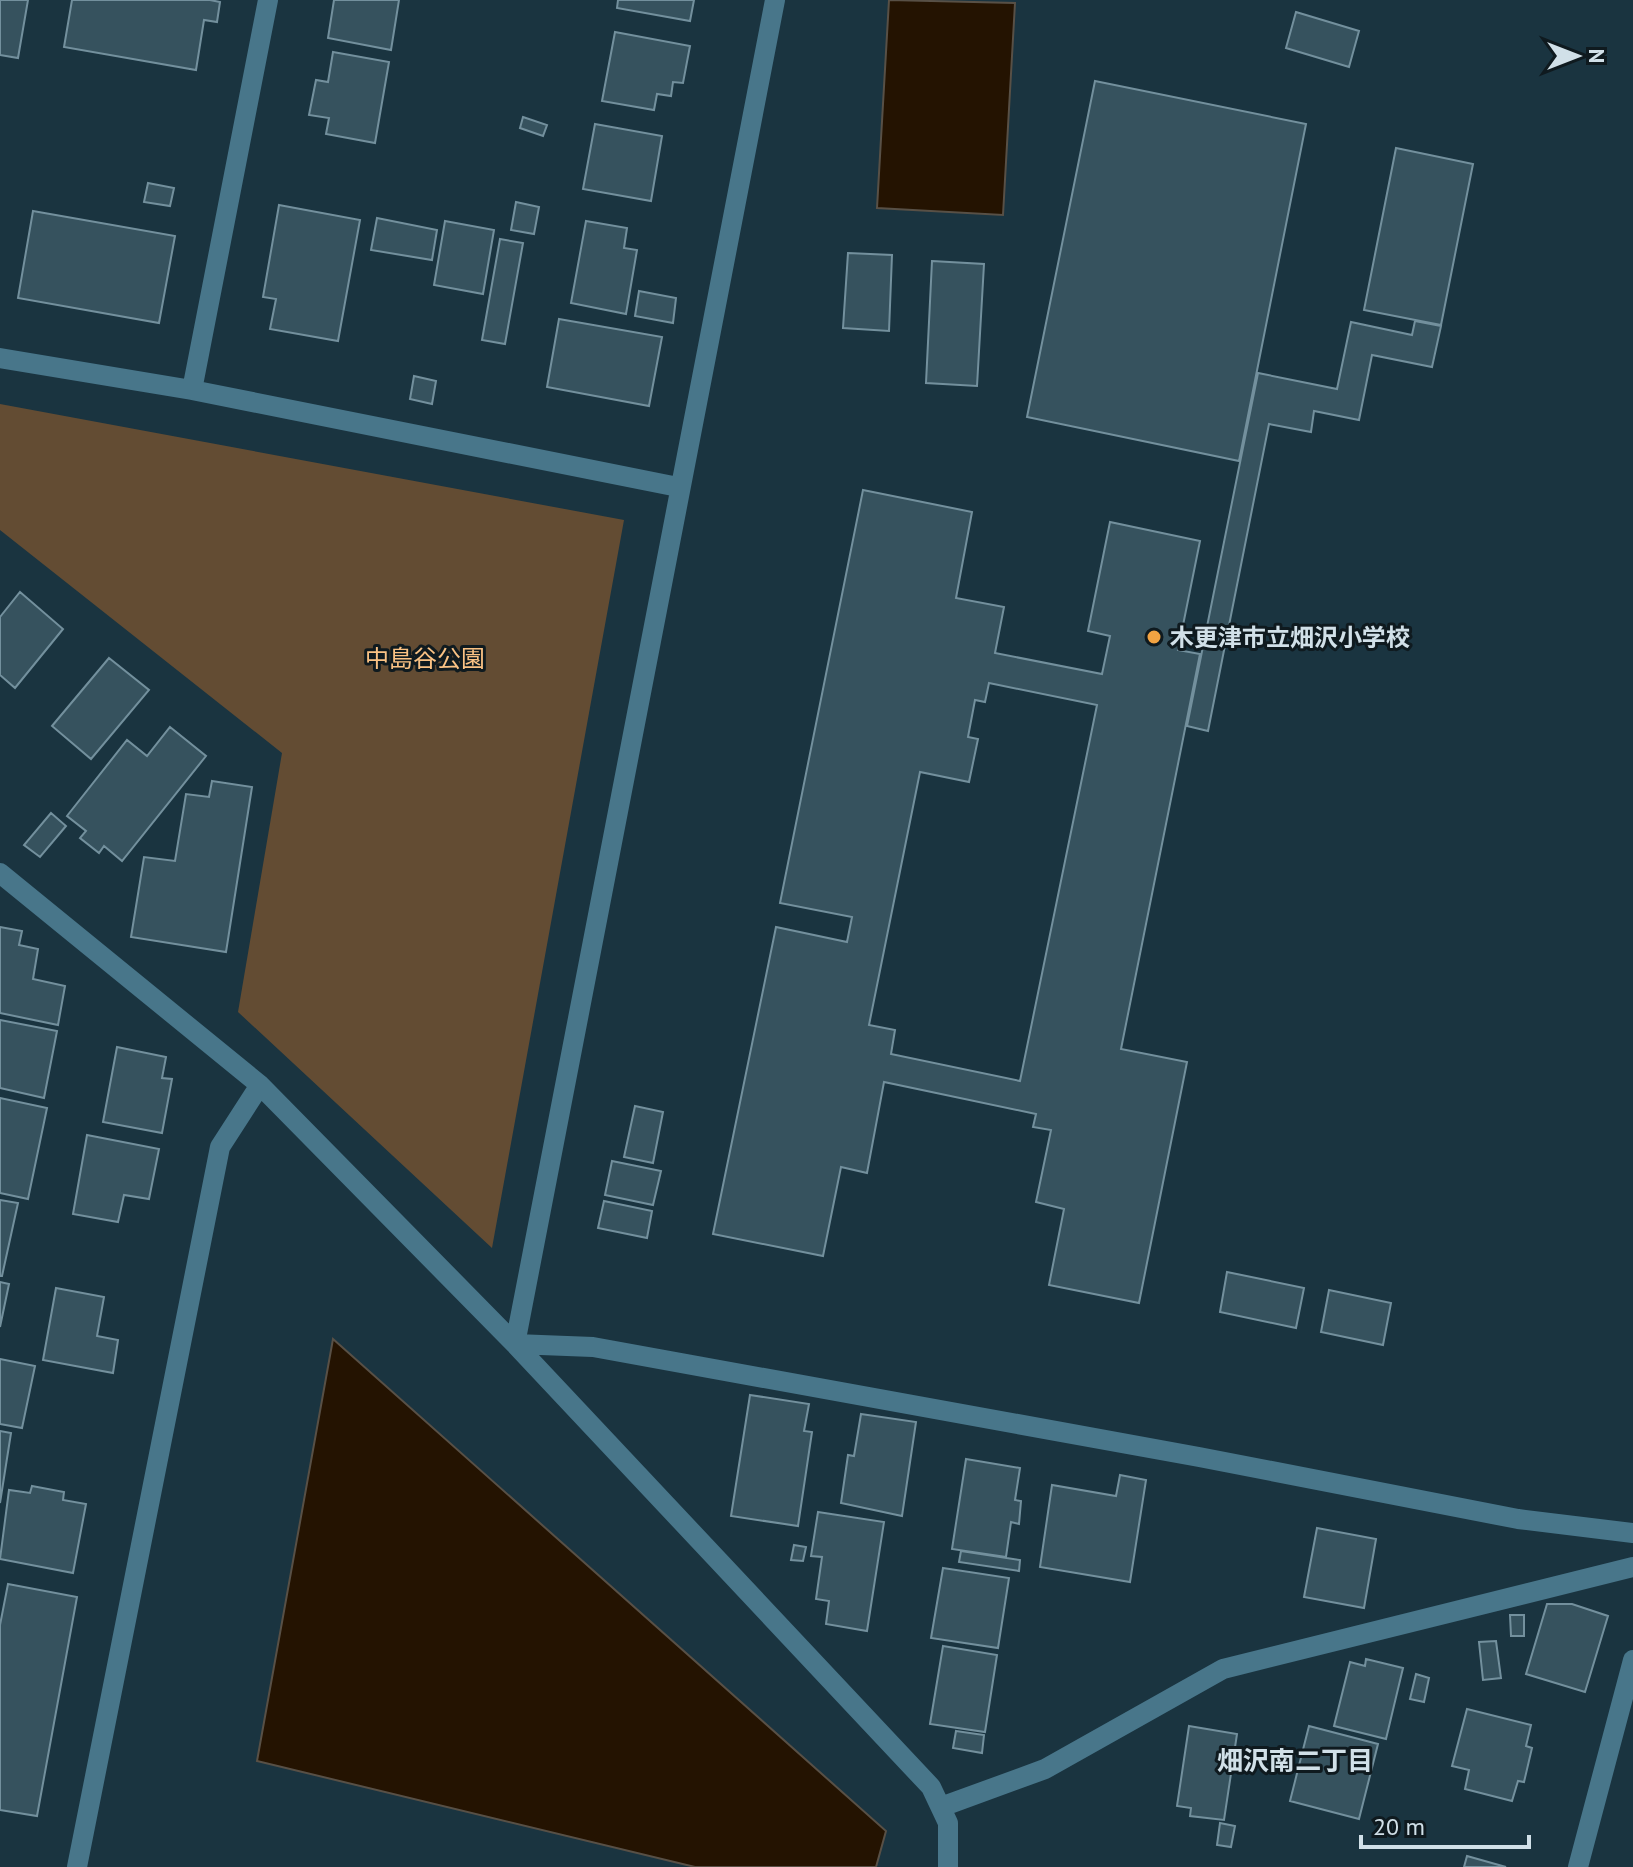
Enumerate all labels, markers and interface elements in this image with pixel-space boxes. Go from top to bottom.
north arrow [1537,16,1617,96]
text: N [1583,49,1611,63]
place label: 木更津市立畑沢小学校 [1170,622,1410,653]
marker: 木更津市立畑沢小学校 [1145,628,1163,646]
park label: 中島谷公園 [365,643,485,674]
district label: 畑沢南二丁目 [1217,1744,1373,1777]
scale bar [1361,1799,1529,1849]
text: 20 m [1373,1811,1425,1842]

